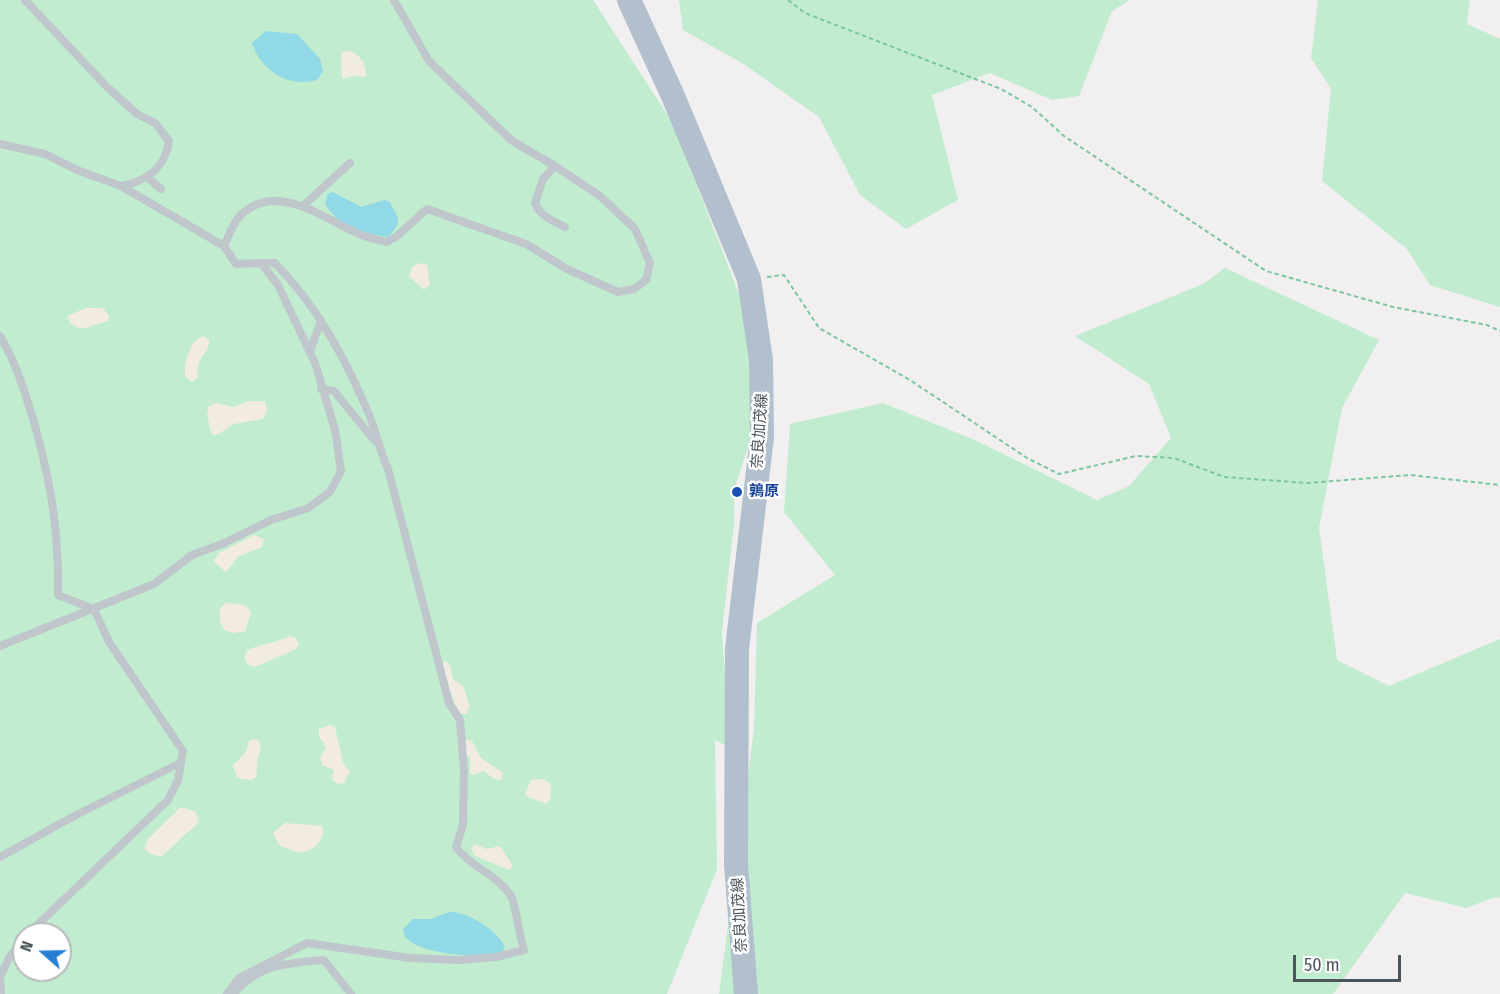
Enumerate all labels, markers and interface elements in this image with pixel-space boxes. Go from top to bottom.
street label: 奈良加茂線 [748,393,772,469]
place label: 鶉原 [749,483,779,501]
marker: 鶉原 [730,485,744,499]
street label: 奈良加茂線 [729,877,751,953]
north arrow [12,922,72,982]
text: N [16,939,37,954]
scale bar [1296,943,1404,981]
text: 50 m [1304,954,1340,976]

